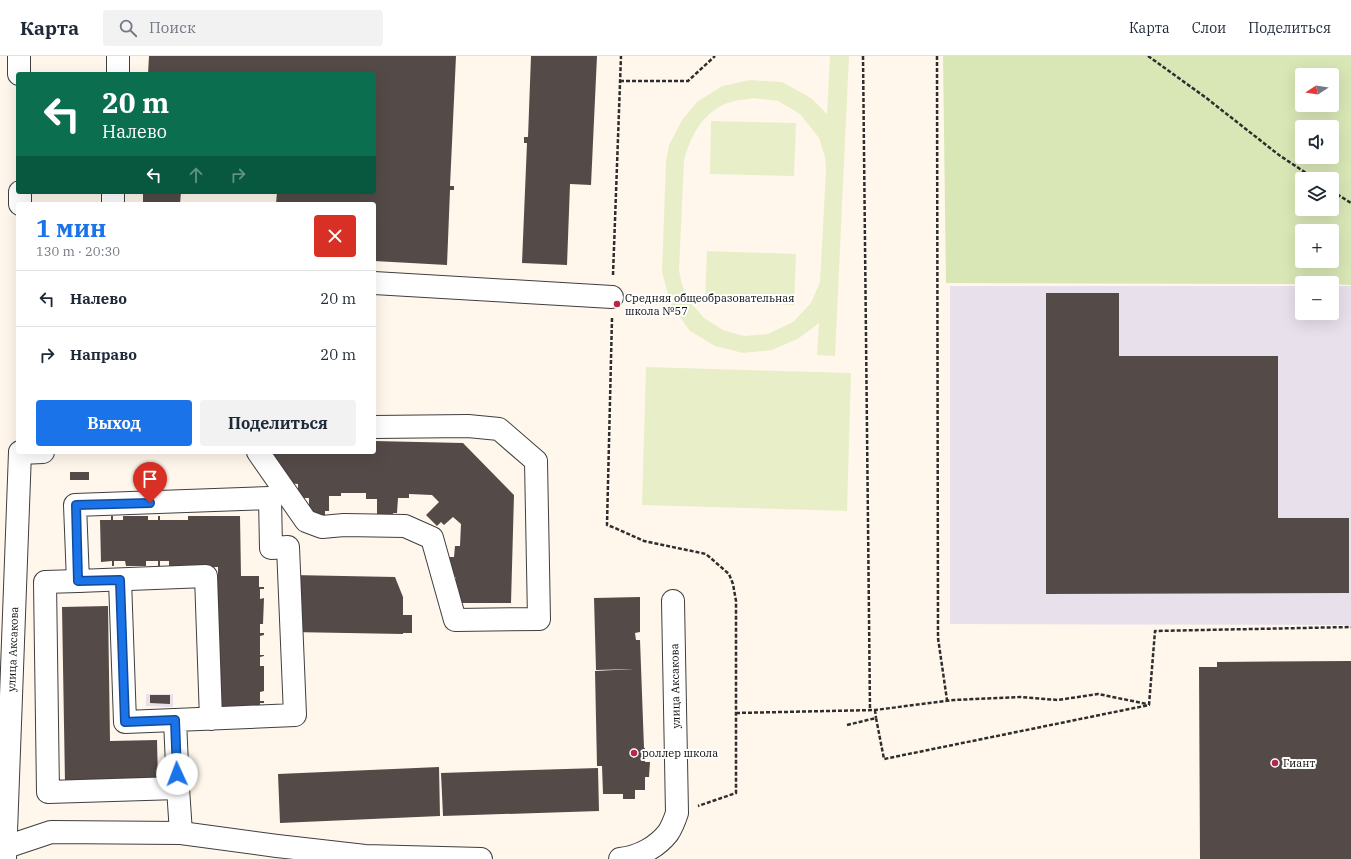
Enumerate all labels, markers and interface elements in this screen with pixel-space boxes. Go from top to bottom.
search box [103,10,383,46]
text: Карта [20,16,79,40]
icon: search [117,17,139,39]
text: Поиск [149,18,196,37]
text: Карта [1129,19,1170,37]
text: Слои [1192,19,1226,37]
text: Поделиться [1248,19,1331,37]
north arrow [1295,68,1339,112]
map controls [1295,68,1339,320]
text: 20 m [102,84,169,121]
icon: left [36,88,88,140]
text: Налево [102,120,167,143]
button: sound [1295,120,1339,164]
icon: left [143,164,165,186]
icon: ahead [185,164,207,186]
icon: right [227,164,249,186]
button: layers [1295,172,1339,216]
text: 1 мин [36,212,106,244]
button: close [314,215,356,257]
button: + [1295,224,1339,268]
text: 130 m · 20:30 [36,243,120,260]
button: − [1295,276,1339,320]
icon: left [36,288,58,310]
text: Налево [70,289,127,308]
text: 20 m [320,289,356,308]
place label: Средняя общеобразовательная школа №57 [625,291,795,318]
marker: Средняя общеобразовательная школа №57 [612,299,622,309]
icon: right [36,344,58,366]
text: Направо [70,345,137,364]
text: 20 m [320,345,356,364]
button: Выход [36,400,192,446]
button: Поделиться [200,400,356,446]
pin [133,462,167,503]
icon: arrive [139,468,161,490]
street label: улица Аксакова [4,606,21,692]
street label: улица Аксакова [667,643,683,729]
place label: роллер школа [642,746,718,760]
marker: роллер школа [629,748,639,758]
position arrow [156,753,198,795]
place label: Гиант [1283,756,1315,770]
marker: Гиант [1270,758,1280,768]

